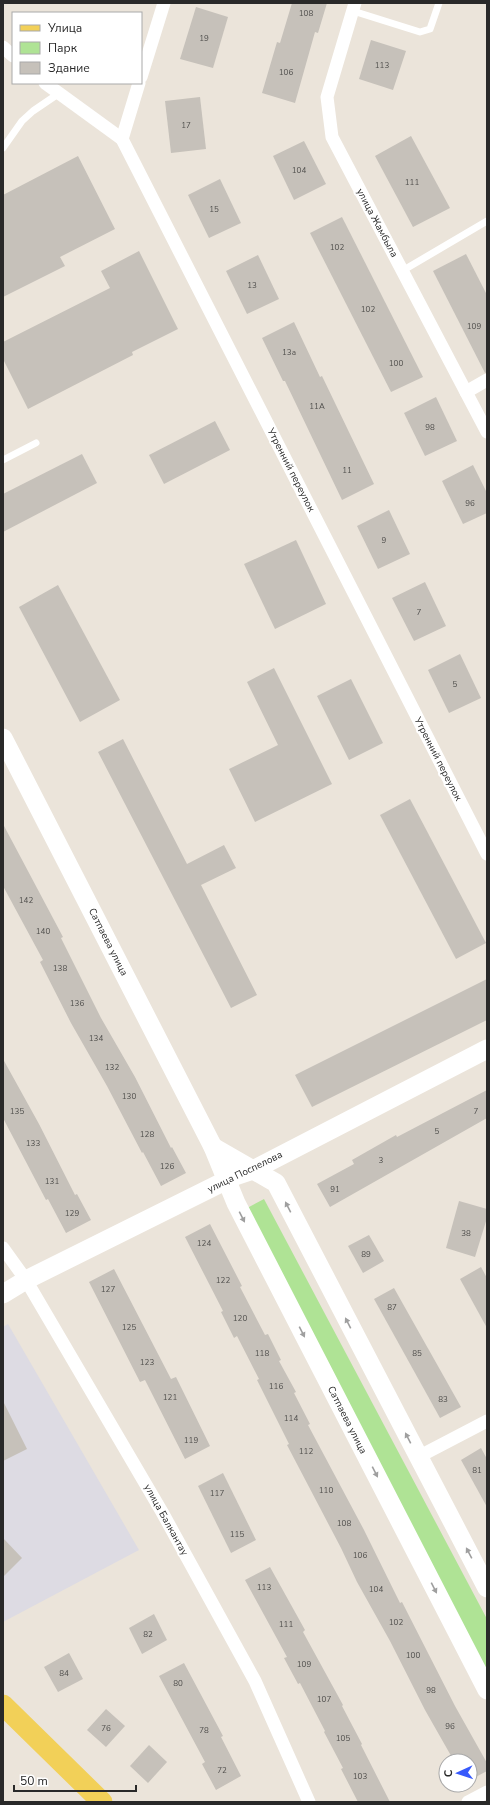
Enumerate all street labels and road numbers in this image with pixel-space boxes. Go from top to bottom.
street label: улица Жамбыла [353,186,401,260]
street label: Утренний переулок [263,425,319,515]
street label: Утренний переулок [410,714,466,804]
street label: Сатпаева улица [85,906,131,978]
street label: улица Поспелова [205,1148,285,1196]
street label: Сатпаева улица [324,1384,370,1456]
street label: улица Балкантау [141,1482,192,1559]

